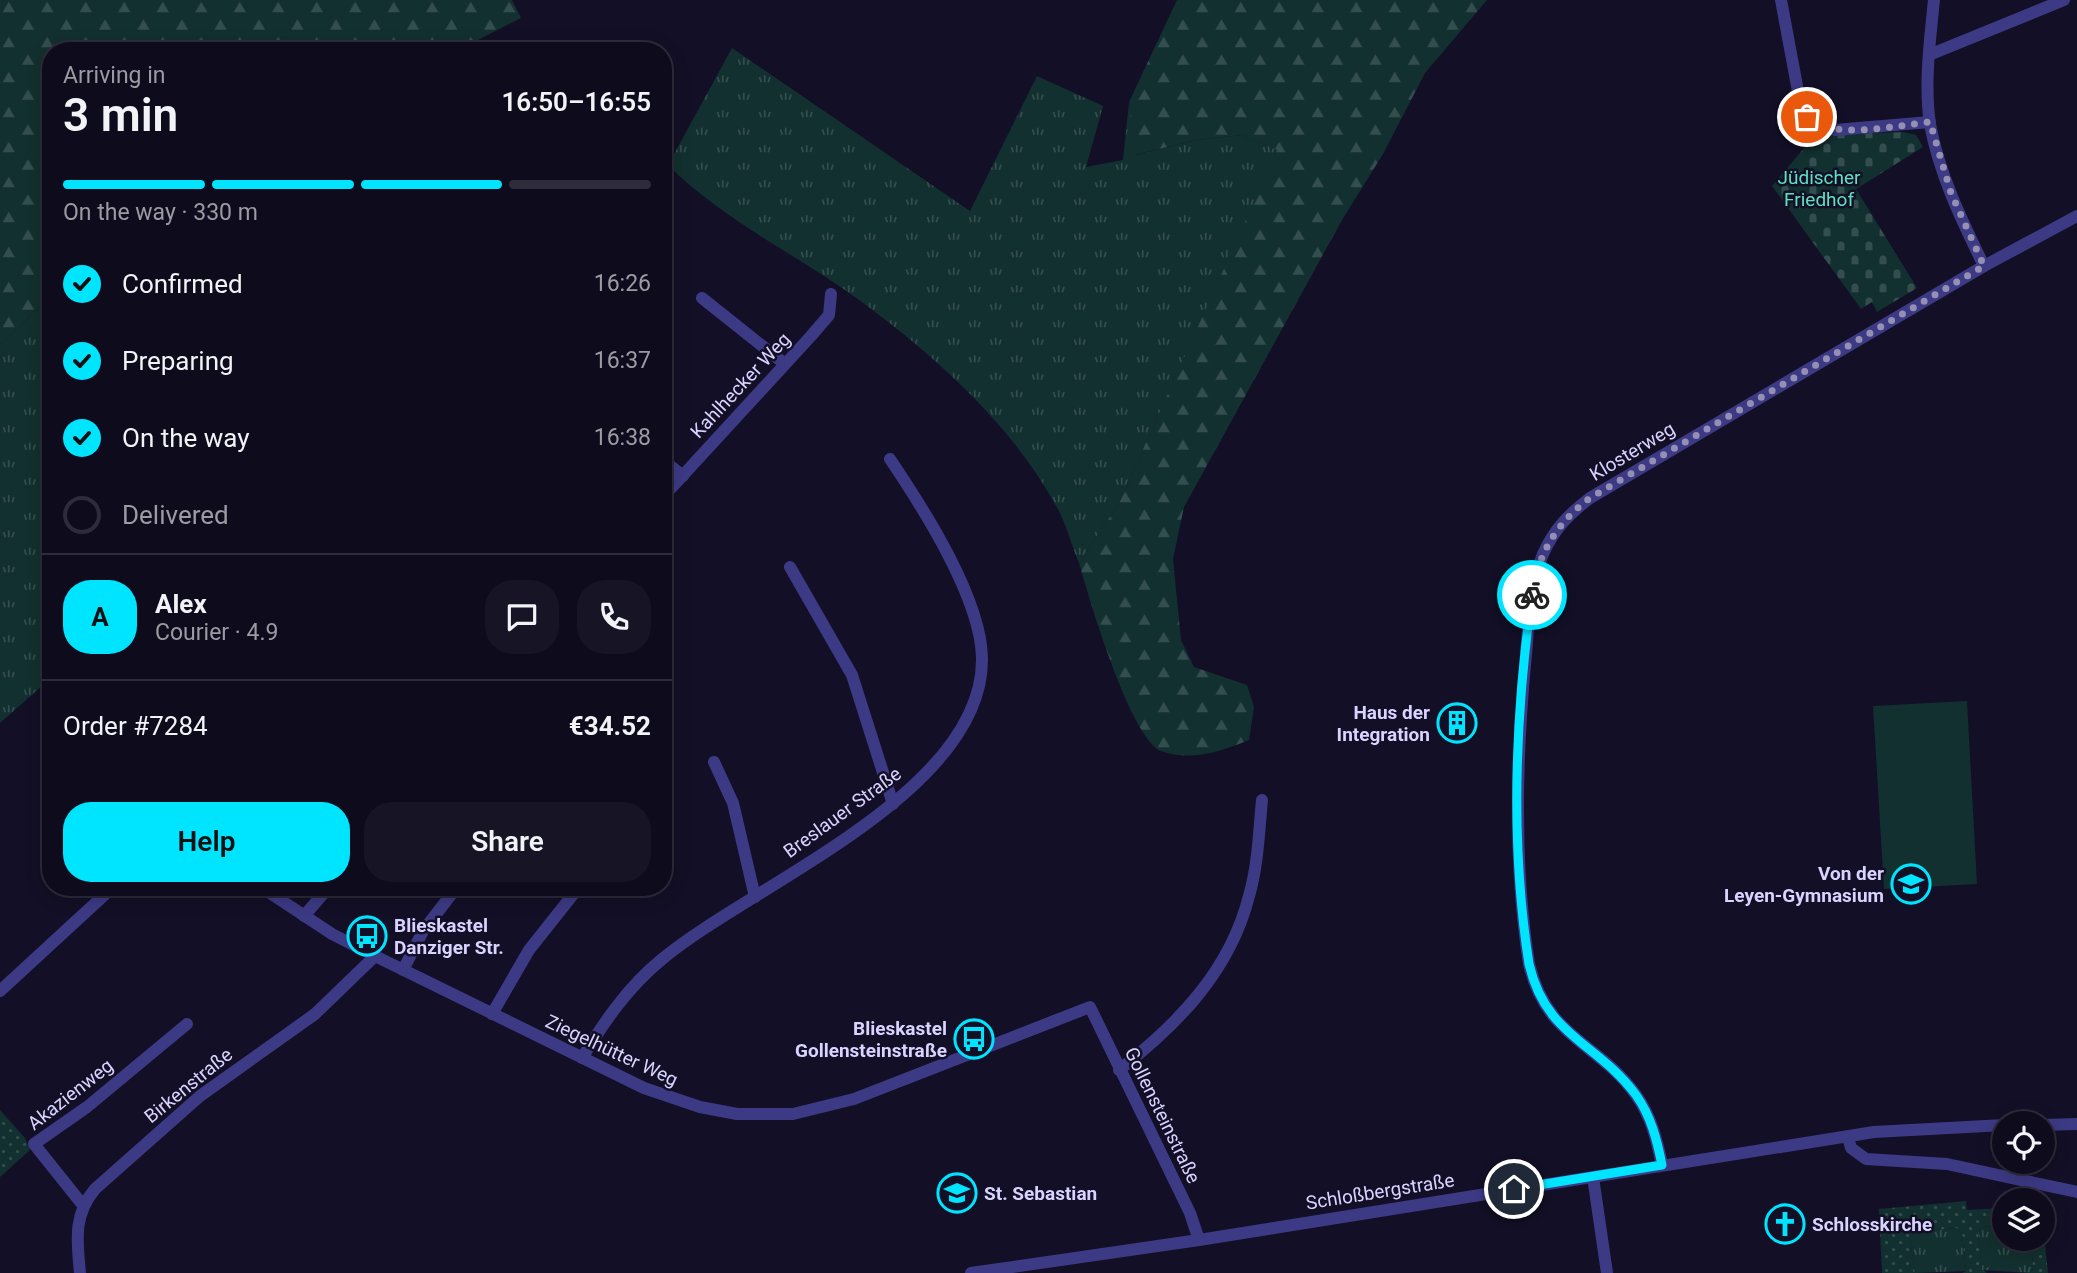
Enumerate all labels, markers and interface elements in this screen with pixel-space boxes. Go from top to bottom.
text: Arriving in [63,62,166,89]
text: 16:50–16:55 [501,87,651,117]
pin [1777,87,1837,147]
text: 3 min [63,88,178,142]
icon: bag [1788,98,1826,136]
park label: Jüdischer Friedhof [1777,166,1861,211]
text: On the way · 330 m [63,199,258,226]
icon: check [63,265,101,303]
text: Confirmed [122,269,243,299]
text: 16:26 [594,270,651,297]
street label: Kahlhecker Weg [686,328,795,443]
icon: check [63,342,101,380]
text: Preparing [122,346,234,376]
text: 16:37 [594,347,651,374]
street label: Klosterweg [1586,417,1679,486]
icon: check [63,419,101,457]
text: On the way [122,423,250,453]
text: 16:38 [594,424,651,451]
text: Delivered [122,500,229,530]
courier [1497,560,1567,630]
icon: bike [1513,576,1551,614]
button: chat [485,580,559,654]
button: phone [577,580,651,654]
text: Alex [155,589,207,619]
text: A [91,602,109,632]
text: Courier · 4.9 [155,619,278,646]
place label: Haus der Integration [1337,701,1430,746]
building icon: Haus der Integration [1436,702,1478,744]
text: Order #7284 [63,711,208,741]
text: €34.52 [569,711,651,741]
street label: Breslauer Straße [779,762,906,863]
button: Help [63,802,350,882]
button: Share [364,802,651,882]
place label: Von der Leyen-Gymnasium [1724,862,1884,907]
school or university icon: Von der Leyen-Gymnasium [1890,863,1932,905]
place label: Blieskastel Danziger Str. [394,914,504,959]
bus stop icon: Blieskastel Danziger Str. [346,915,388,957]
street label: Ziegelhütter Weg [542,1010,682,1091]
place label: Blieskastel Gollensteinstraße [795,1017,947,1062]
bus stop icon: Blieskastel Gollensteinstraße [953,1018,995,1060]
street label: Birkenstraße [140,1043,237,1128]
street label: Gollensteinstraße [1120,1043,1205,1187]
street label: Akazienweg [23,1054,118,1135]
map controls [1992,1111,2055,1251]
button: locate [1992,1111,2055,1174]
pin [1484,1159,1544,1219]
street label: Schloßbergstraße [1304,1168,1456,1215]
icon: home [1495,1170,1533,1208]
school or university icon: St. Sebastian [936,1172,978,1214]
place label: St. Sebastian [984,1182,1097,1205]
button: layers [1992,1188,2055,1251]
church icon: Schlosskirche [1764,1203,1806,1245]
place label: Schlosskirche [1812,1213,1932,1236]

